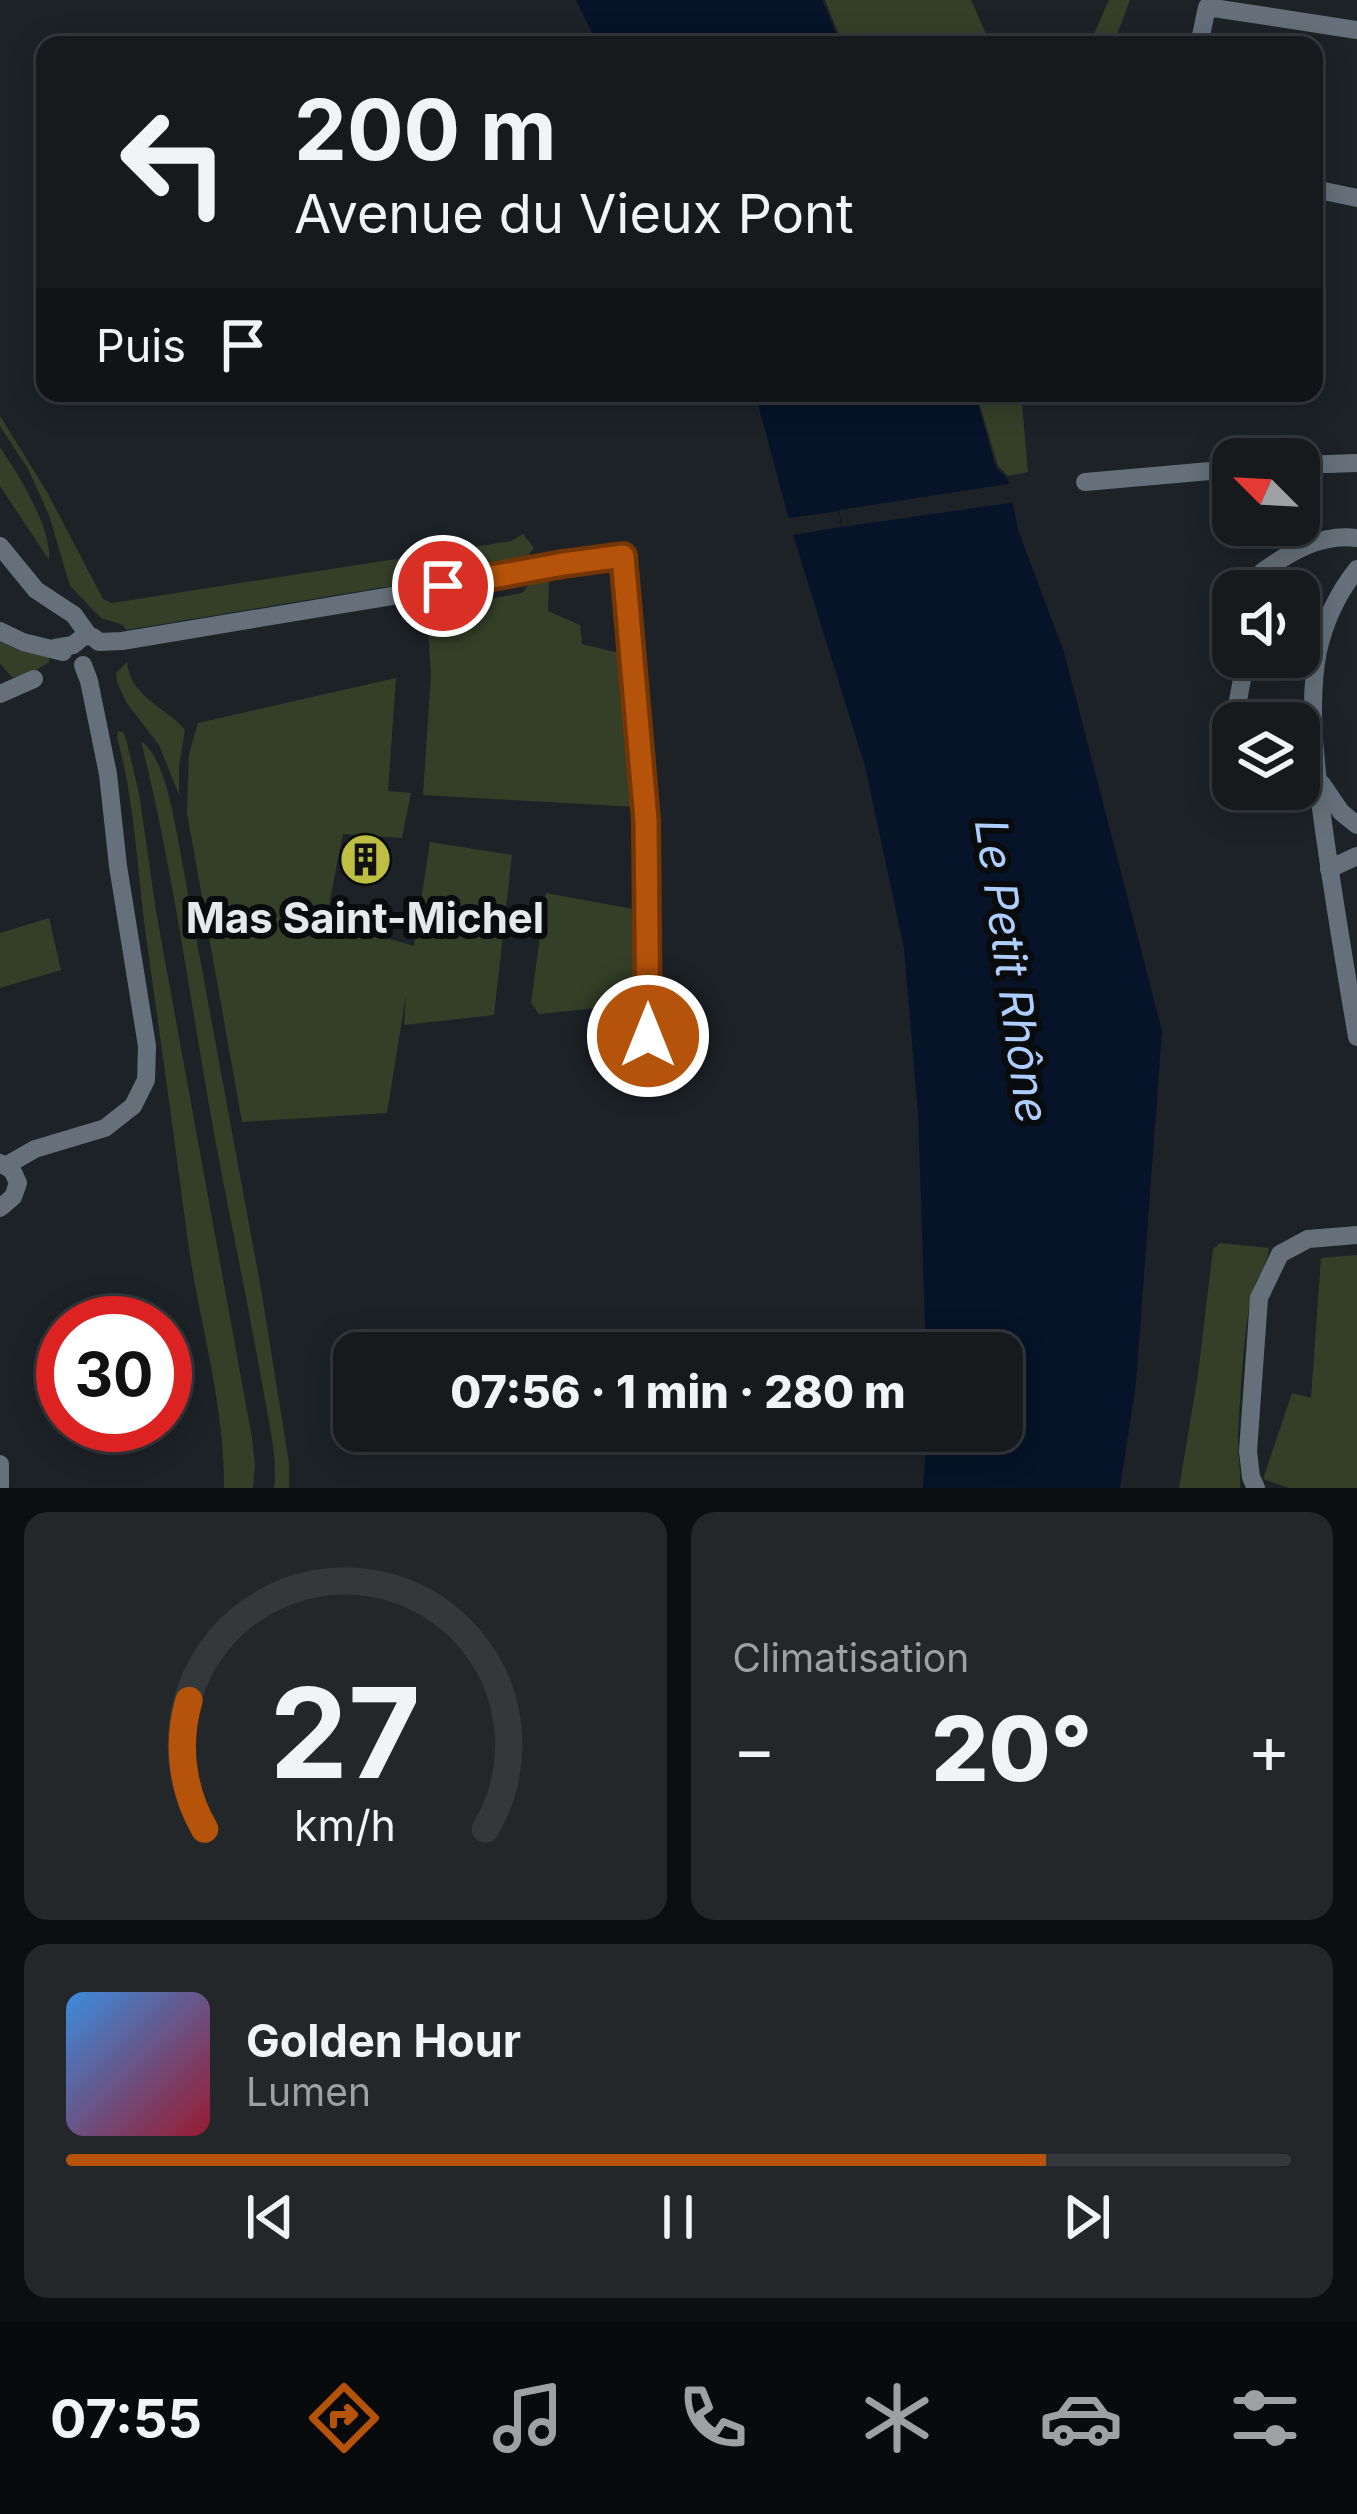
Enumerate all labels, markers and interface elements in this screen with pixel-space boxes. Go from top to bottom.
text: 200 m [294,79,557,180]
icon: left [96,84,252,240]
text: Avenue du Vieux Pont [294,181,854,246]
icon: arrive [210,312,276,378]
text: Puis [96,318,186,373]
north arrow [1212,438,1320,546]
map controls [1212,438,1320,810]
pin [392,535,494,637]
icon: arrive [410,553,476,619]
button: sound [1212,570,1320,678]
button: layers [1212,702,1320,810]
water label: Le Petit Rhône [964,815,1061,1127]
building icon: Mas Saint-Michel [337,831,393,887]
place label: Mas Saint-Michel [186,892,544,943]
position arrow [585,973,711,1099]
speed limit sign: 30 [36,1296,192,1452]
text: 07:56 · 1 min · 280 m [450,1364,906,1419]
text: Climatisation [733,1634,969,1681]
text: 27 [270,1657,421,1808]
text: 20° [931,1694,1092,1803]
text: − [733,1709,776,1789]
text: + [1247,1709,1291,1789]
text: km/h [294,1799,396,1851]
text: Golden Hour [246,2013,521,2068]
text: Lumen [246,2068,371,2115]
icon: previous [237,2184,303,2250]
icon: pause [645,2184,711,2250]
icon: next [1054,2184,1120,2250]
icon: directions [302,2376,386,2460]
icon: music [486,2376,570,2460]
icon: phone [671,2376,755,2460]
icon: climate [855,2376,939,2460]
icon: car [1039,2376,1123,2460]
icon: filters [1223,2376,1307,2460]
text: 07:55 [50,2386,202,2451]

